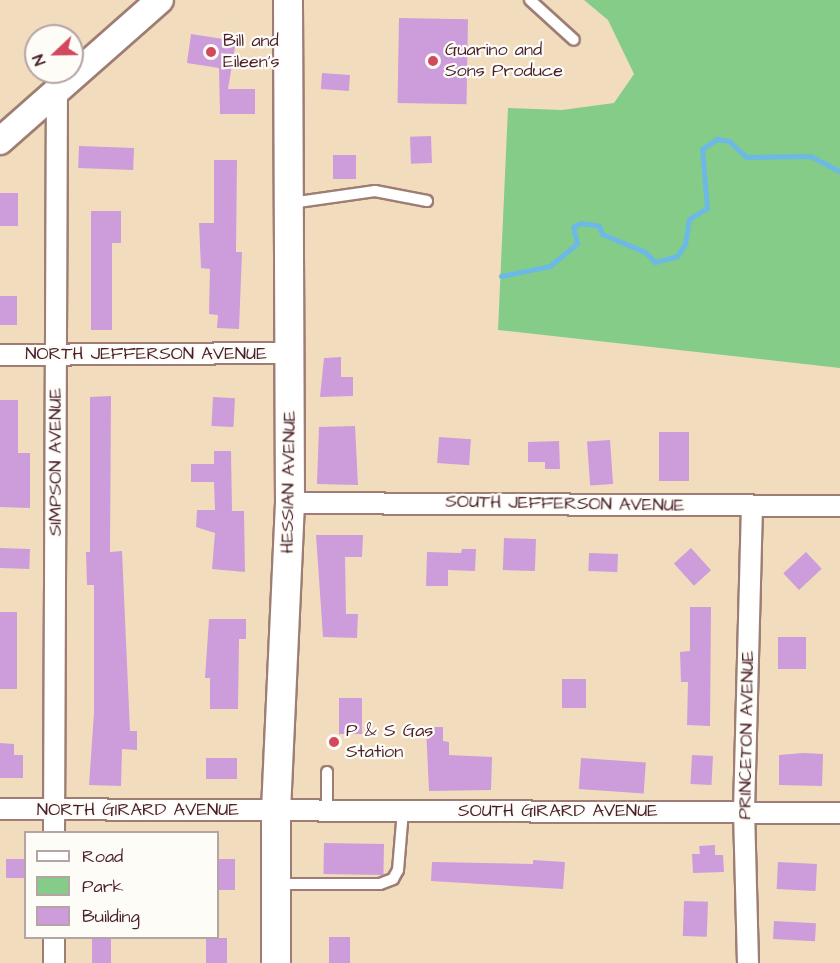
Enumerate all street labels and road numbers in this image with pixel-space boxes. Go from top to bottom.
street label: NORTH JEFFERSON AVENUE [25,343,267,365]
street label: SIMPSON AVENUE [45,388,67,536]
street label: HESSIAN AVENUE [277,410,301,554]
street label: SOUTH JEFFERSON AVENUE [445,491,685,517]
street label: PRINCETON AVENUE [735,650,759,820]
street label: NORTH GIRARD AVENUE [37,799,239,821]
street label: SOUTH GIRARD AVENUE [458,800,658,822]

